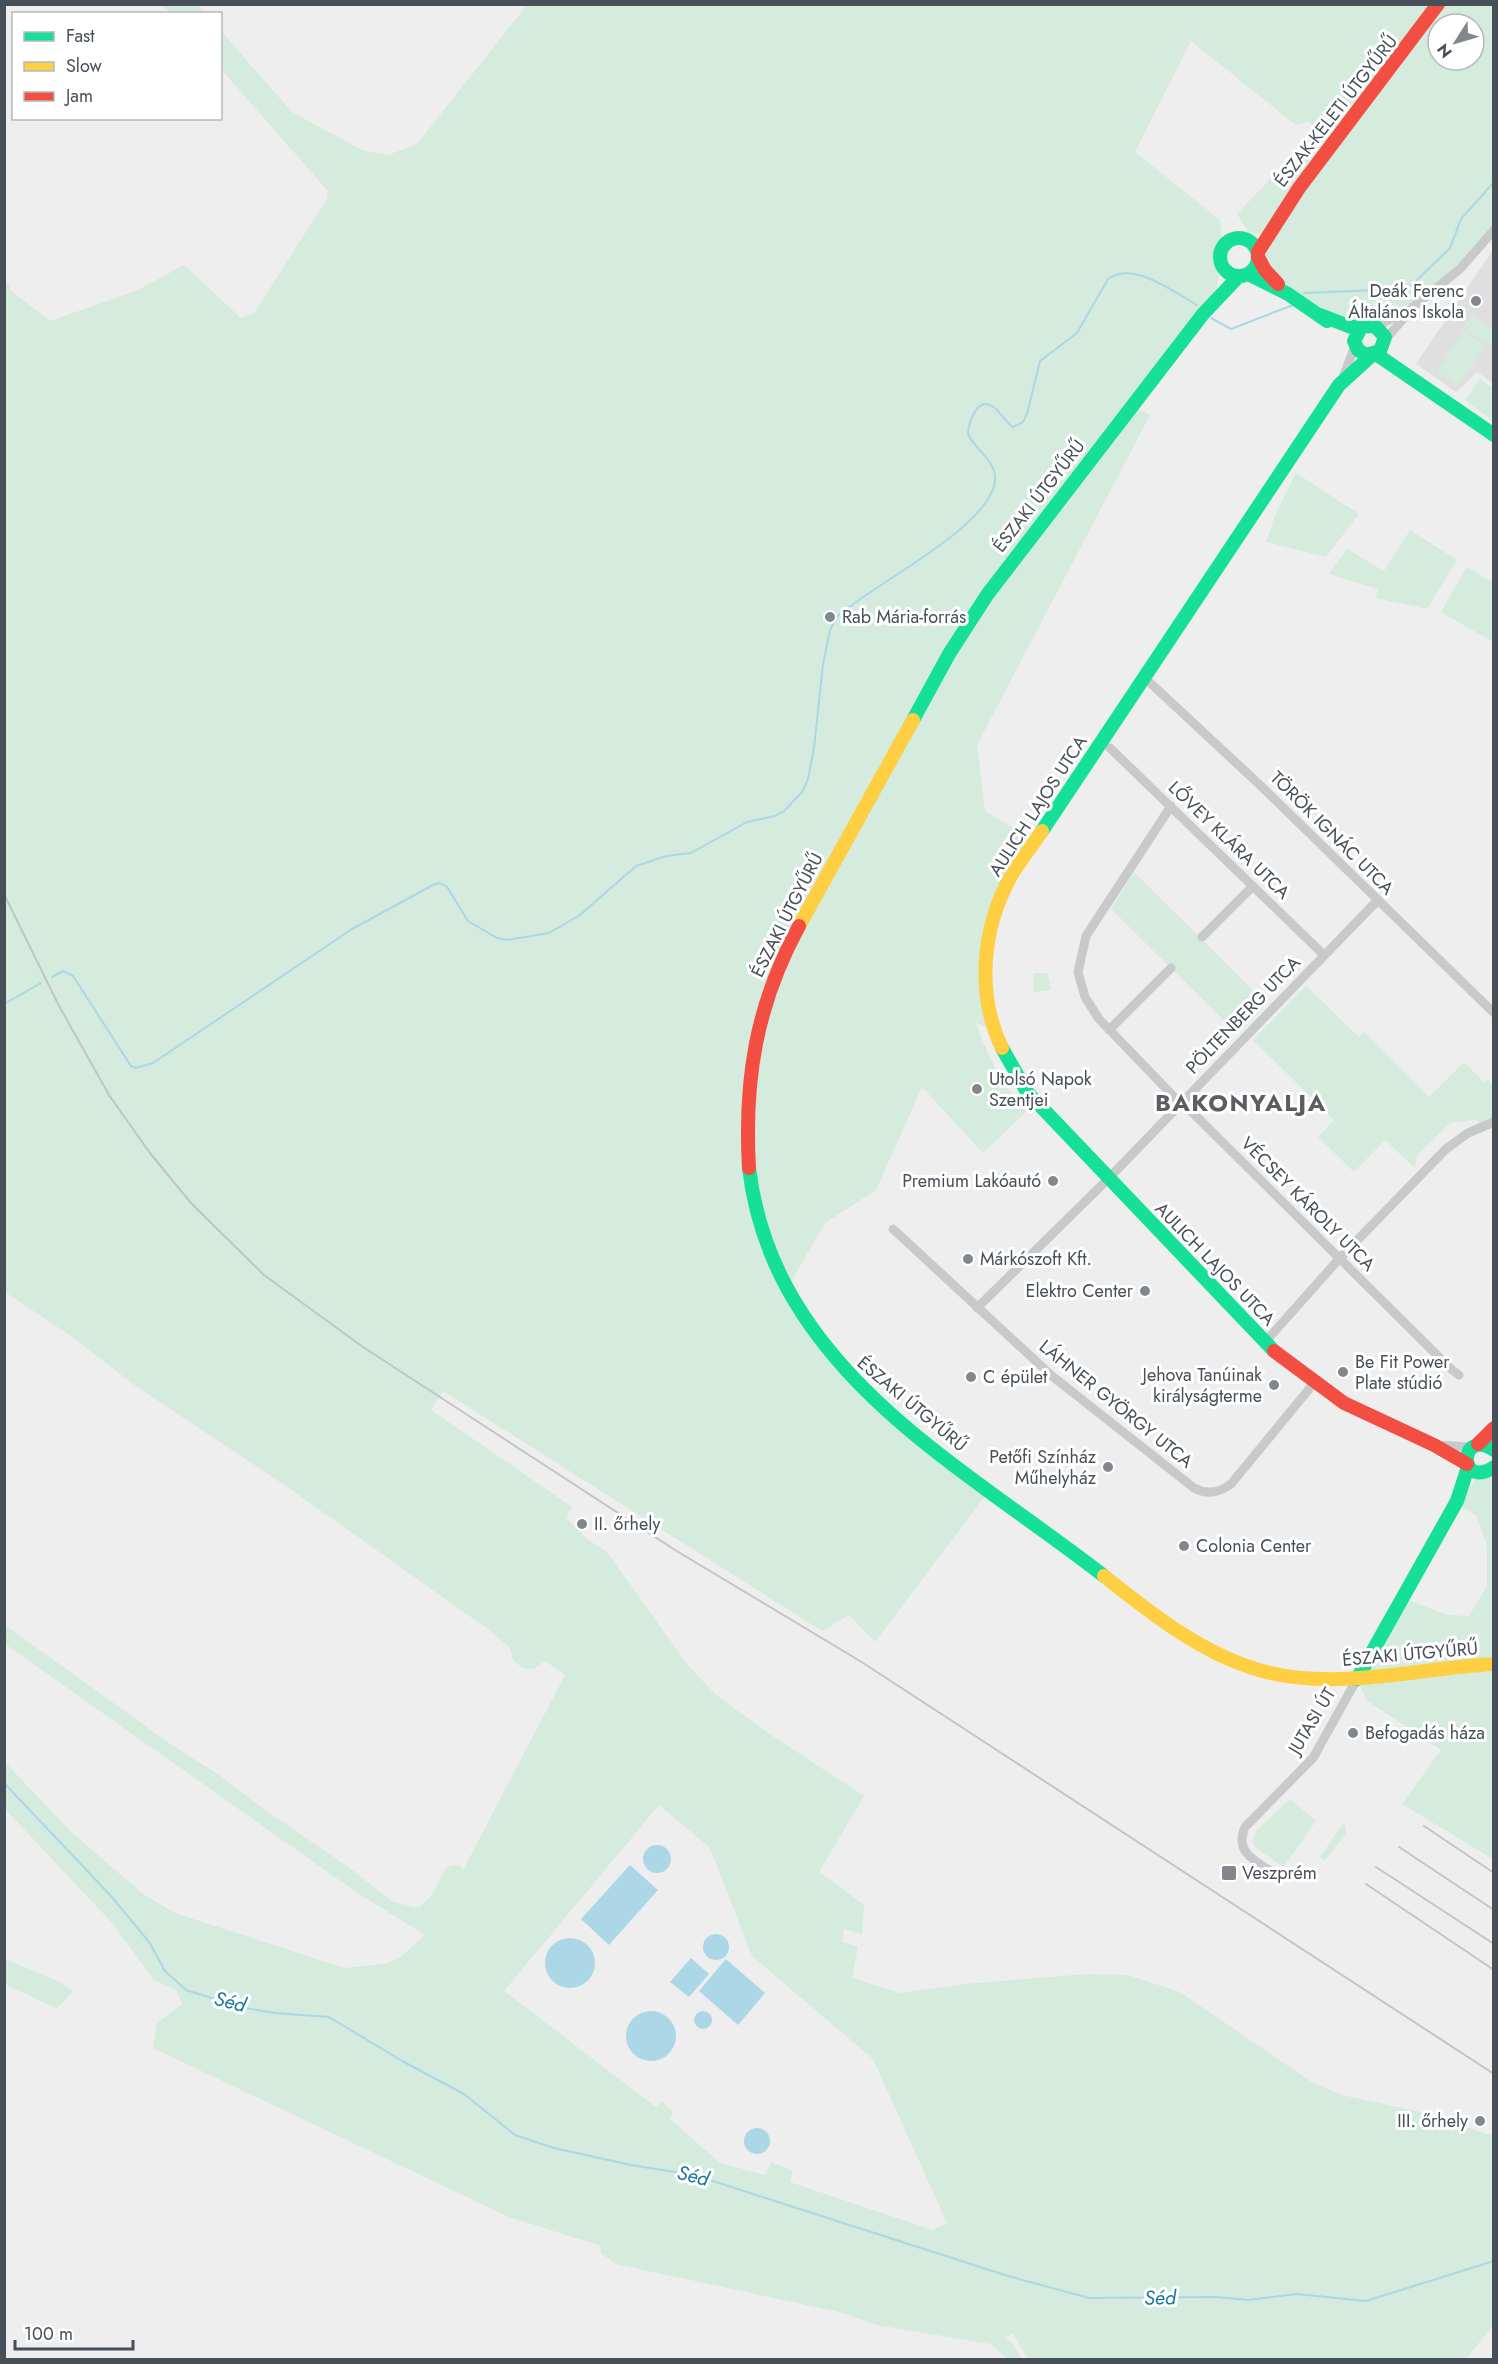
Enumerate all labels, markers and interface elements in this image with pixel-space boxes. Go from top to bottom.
legend [12,12,222,120]
north arrow [1426,12,1486,72]
text: Fast [66,23,95,49]
street label: ÉSZAK-KELETI ÚTGYŰRŰ [1268,30,1404,192]
text: N [1431,39,1457,63]
text: Slow [66,53,103,79]
text: Jam [64,83,93,109]
place label: Deák Ferenc Általános Iskola [1348,278,1464,325]
marker: Deák Ferenc Általános Iskola [1469,294,1483,308]
street label: ÉSZAKI ÚTGYŰRŰ [987,434,1091,558]
place label: Rab Mária-forrás [842,604,966,630]
marker: Rab Mária-forrás [823,610,837,624]
street label: AULICH LAJOS UTCA [983,730,1093,882]
street label: TÖRÖK IGNÁC UTCA [1264,765,1400,901]
street label: LŐVEY KLÁRA UTCA [1162,775,1296,905]
street label: ÉSZAKI ÚTGYŰRŰ [744,848,830,982]
street label: PÖLTENBERG UTCA [1180,950,1306,1080]
place label: Utolsó Napok Szentjei [989,1066,1092,1113]
marker: Utolsó Napok Szentjei [970,1082,984,1096]
district label: BAKONYALJA [1155,1085,1327,1120]
street label: VÉCSEY KÁROLY UTCA [1235,1131,1381,1277]
place label: Premium Lakóautó [902,1168,1041,1194]
marker: Premium Lakóautó [1046,1174,1060,1188]
street label: AULICH LAJOS UTCA [1149,1196,1281,1332]
place label: Márkószoft Kft. [980,1246,1092,1272]
marker: Márkószoft Kft. [961,1252,975,1266]
place label: Elektro Center [1026,1278,1134,1304]
marker: Elektro Center [1138,1284,1152,1298]
street label: LÁHNER GYÖRGY UTCA [1034,1334,1199,1474]
place label: Be Fit Power Plate stúdió [1355,1349,1450,1396]
street label: ÉSZAKI ÚTGYŰRŰ [851,1350,973,1458]
place label: Jehova Tanúinak királyságterme [1141,1362,1262,1409]
place label: C épület [983,1364,1048,1390]
marker: Be Fit Power Plate stúdió [1336,1365,1350,1379]
marker: C épület [964,1370,978,1384]
marker: Jehova Tanúinak királyságterme [1267,1378,1281,1392]
place label: Petőfi Színház Műhelyház [989,1444,1097,1491]
marker: Petőfi Színház Műhelyház [1101,1460,1115,1474]
place label: II. őrhely [594,1511,660,1537]
marker: II. őrhely [575,1517,589,1531]
place label: Colonia Center [1196,1533,1312,1559]
marker: Colonia Center [1177,1539,1191,1553]
street label: ÉSZAKI ÚTGYŰRŰ [1341,1635,1479,1673]
street label: JUTASI ÚT [1281,1682,1342,1761]
place label: Befogadás háza [1365,1720,1485,1746]
marker: Befogadás háza [1346,1726,1360,1740]
place label: Veszprém [1242,1860,1317,1886]
marker: Veszprém [1220,1864,1238,1882]
water label: Séd [211,1984,250,2020]
place label: III. őrhely [1397,2108,1468,2134]
marker: III. őrhely [1473,2114,1487,2128]
water label: Séd [674,2158,713,2194]
water label: Séd [1144,2283,1177,2313]
scale bar [15,2313,134,2351]
text: 100 m [24,2321,73,2347]

